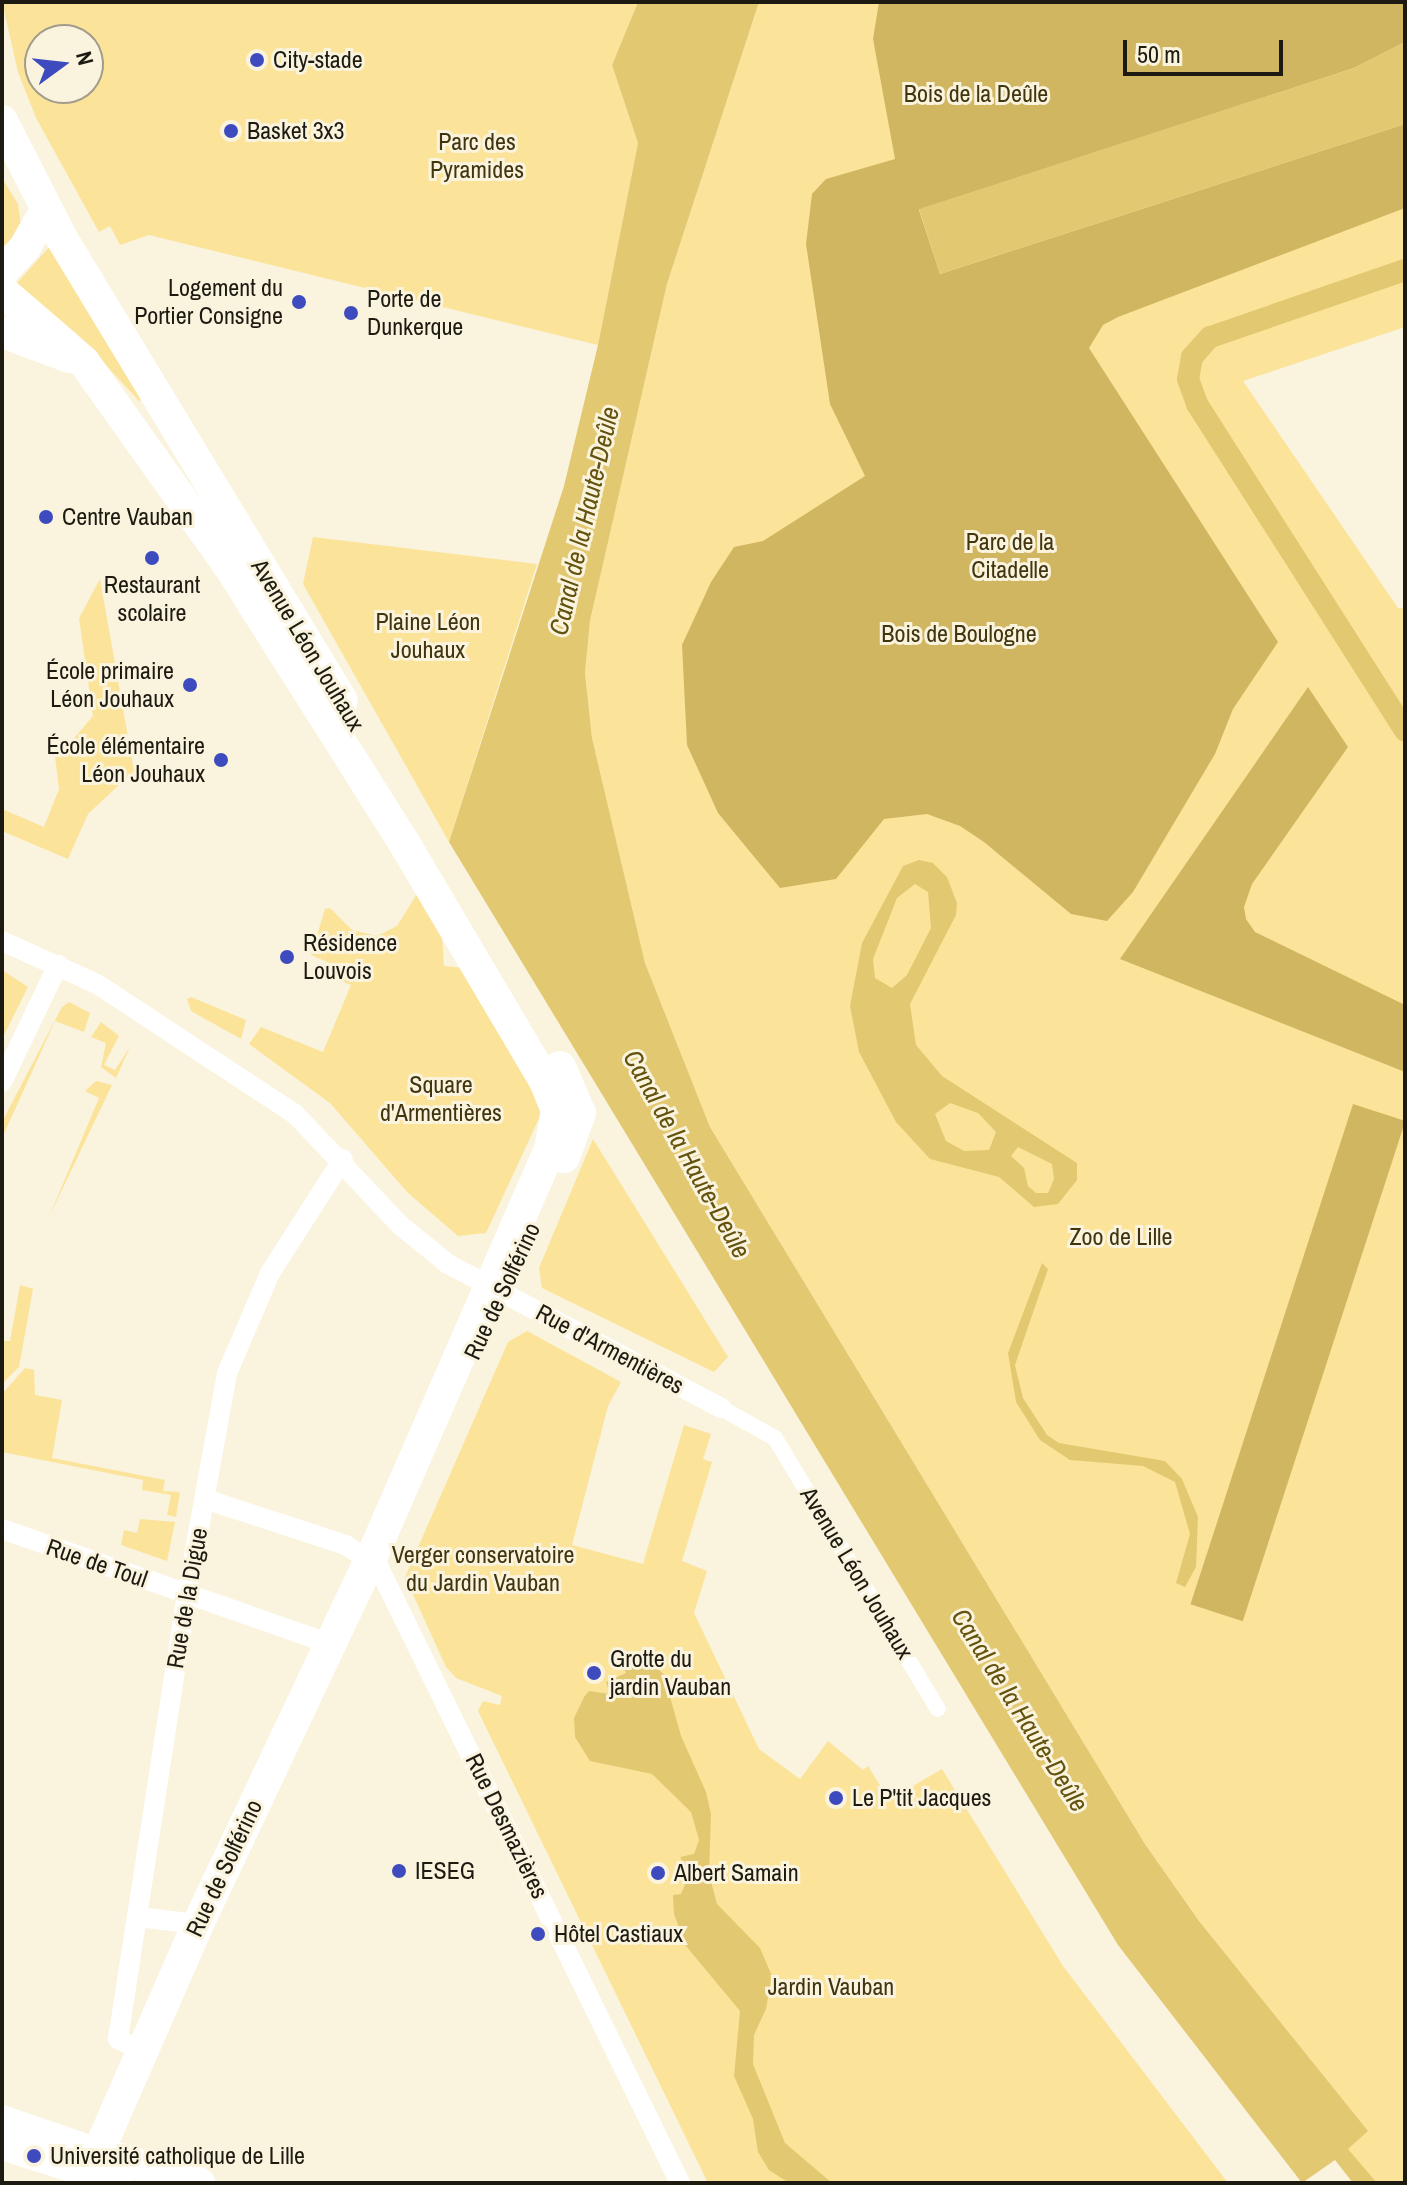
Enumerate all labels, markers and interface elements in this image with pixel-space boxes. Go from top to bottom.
north arrow [24,24,104,104]
scale bar [1127,24,1287,74]
text: 50 m [1137,38,1181,70]
place label: City-stade [273,46,363,74]
text: N [69,48,101,68]
marker: City-stade [248,51,266,69]
park label: Bois de la Deûle [904,80,1048,108]
place label: Basket 3x3 [247,117,344,145]
marker: Basket 3x3 [222,122,240,140]
park label: Parc des Pyramides [430,128,524,184]
place label: Logement du Portier Consigne [134,274,283,330]
place label: Porte de Dunkerque [367,285,463,341]
marker: Logement du Portier Consigne [290,293,308,311]
marker: Porte de Dunkerque [342,304,360,322]
water label: Canal de la Haute-Deûle [543,404,625,638]
place label: Centre Vauban [62,503,193,531]
marker: Centre Vauban [37,508,55,526]
park label: Parc de la Citadelle [966,528,1054,584]
marker: Restaurant scolaire [143,549,161,567]
street label: Avenue Léon Jouhaux [245,554,371,736]
place label: Restaurant scolaire [104,571,200,627]
park label: Plaine Léon Jouhaux [375,608,481,664]
park label: Bois de Boulogne [881,620,1037,648]
place label: École primaire Léon Jouhaux [46,657,174,713]
marker: École primaire Léon Jouhaux [181,676,199,694]
place label: École élémentaire Léon Jouhaux [46,732,205,788]
marker: École élémentaire Léon Jouhaux [212,751,230,769]
place label: Résidence Louvois [303,929,397,985]
marker: Résidence Louvois [278,948,296,966]
water label: Canal de la Haute-Deûle [617,1044,757,1264]
park label: Square d'Armentières [380,1071,502,1127]
street label: Rue de Solférino [458,1218,546,1364]
park label: Zoo de Lille [1070,1223,1172,1251]
street label: Rue d'Armentières [531,1298,689,1400]
street label: Avenue Léon Jouhaux [794,1482,920,1664]
street label: Rue de la Digue [160,1525,214,1671]
street label: Rue de Toul [43,1532,151,1594]
park label: Verger conservatoire du Jardin Vauban [392,1541,574,1597]
water label: Canal de la Haute-Deûle [945,1603,1095,1817]
place label: Grotte du jardin Vauban [610,1645,731,1701]
marker: Grotte du jardin Vauban [585,1664,603,1682]
street label: Rue Desmazières [460,1749,554,1903]
place label: Le P'tit Jacques [852,1784,991,1812]
marker: Le P'tit Jacques [827,1789,845,1807]
street label: Rue de Solférino [180,1795,268,1941]
place label: IESEG [415,1857,475,1885]
place label: Albert Samain [674,1859,799,1887]
marker: IESEG [390,1862,408,1880]
marker: Albert Samain [649,1864,667,1882]
place label: Hôtel Castiaux [554,1920,683,1948]
marker: Hôtel Castiaux [529,1925,547,1943]
park label: Jardin Vauban [768,1973,894,2001]
place label: Université catholique de Lille [50,2142,305,2170]
marker: Université catholique de Lille [25,2147,43,2165]

